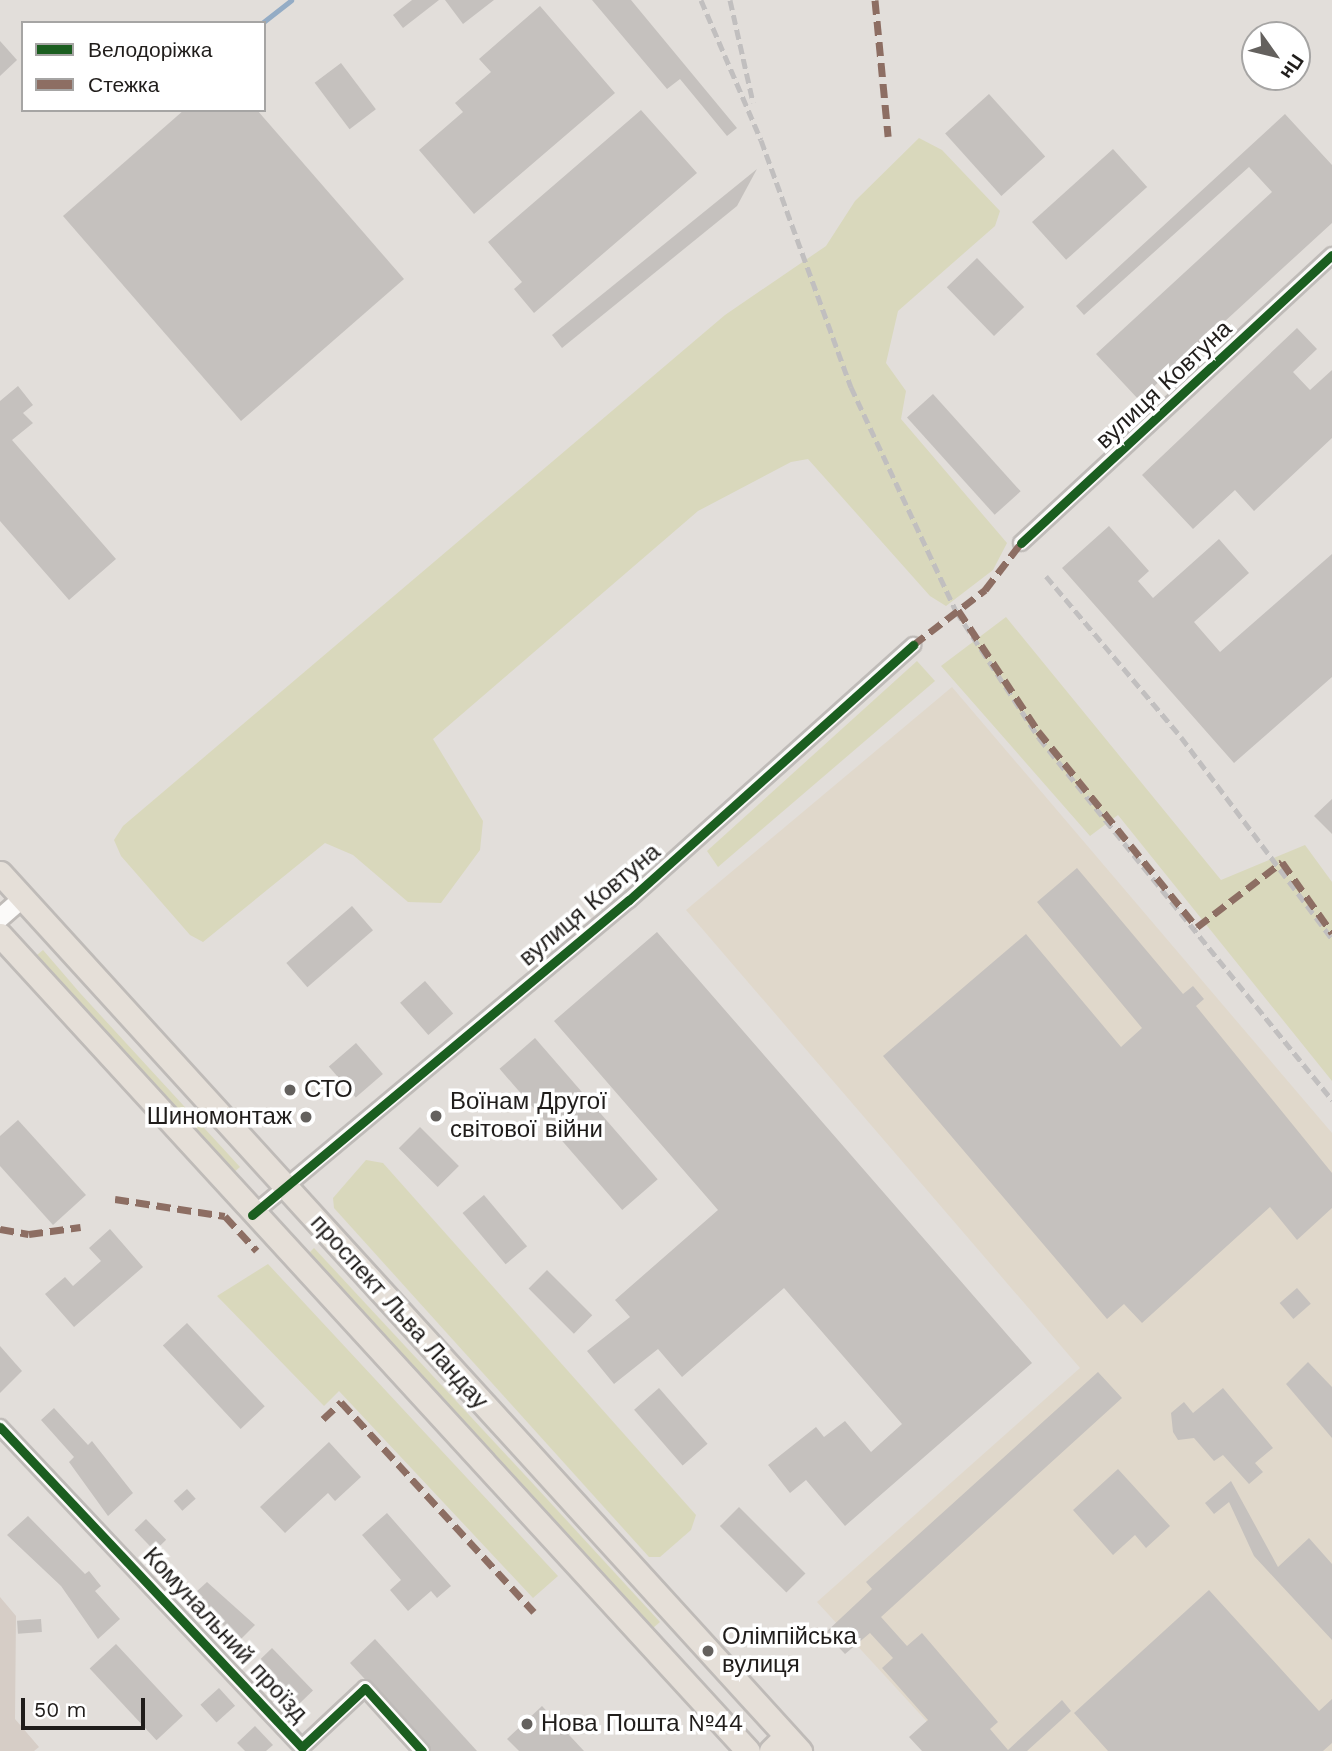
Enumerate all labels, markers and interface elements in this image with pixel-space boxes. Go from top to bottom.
legend [21,21,266,112]
north arrow [1241,21,1311,91]
text: Велодоріжка [88,37,212,62]
text: Пн [1276,50,1309,84]
text: Стежка [88,72,159,97]
street label: вулиця Ковтуна [1090,315,1238,455]
street label: вулиця Ковтуна [514,838,666,972]
place label: СТО [304,1076,353,1104]
marker: СТО [282,1082,298,1098]
place label: Воїнам Другої світової війни [450,1088,607,1144]
place label: Шиномонтаж [147,1103,292,1131]
marker: Воїнам Другої світової війни [428,1108,444,1124]
marker: Шиномонтаж [298,1109,314,1125]
street label: проспект Льва Ландау [304,1209,494,1415]
street label: Комунальний проїзд [137,1542,313,1728]
place label: Олімпійська вулиця [722,1623,857,1679]
marker: Олімпійська вулиця [700,1643,716,1659]
scale bar [24,1684,149,1728]
text: 50 m [34,1697,86,1722]
place label: Нова Пошта №44 [541,1710,743,1738]
marker: Нова Пошта №44 [519,1716,535,1732]

